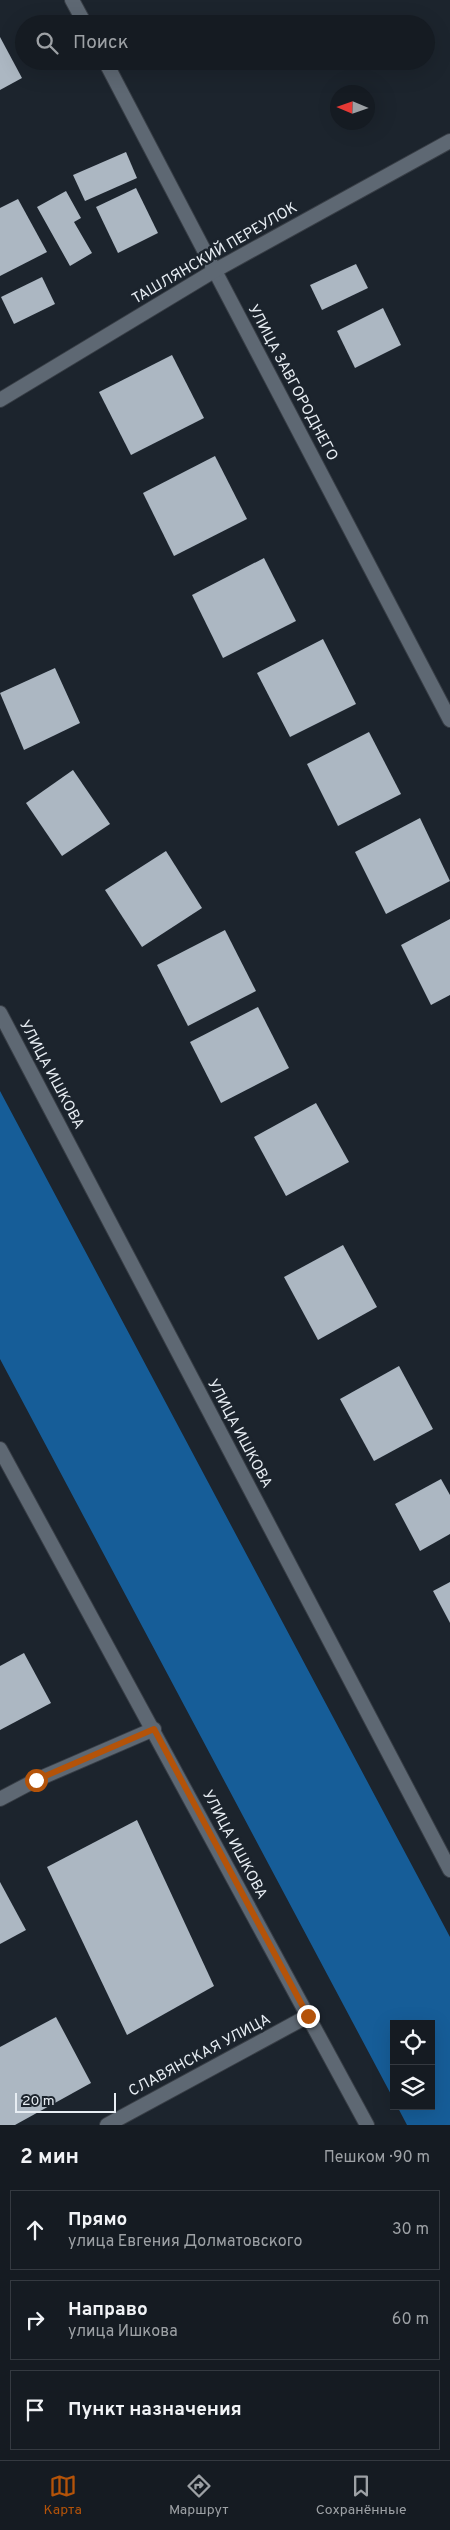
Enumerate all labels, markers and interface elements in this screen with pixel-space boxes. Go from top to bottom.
search box [15,15,435,70]
icon: search [33,29,61,57]
text: Поиск [73,31,129,55]
north arrow [330,85,375,130]
street label: ТАШЛЯНСКИЙ ПЕРЕУЛОК [128,197,301,309]
street label: УЛИЦА ЗАВГОРОДНЕГО [243,302,341,464]
street label: УЛИЦА ИШКОВА [14,1017,88,1133]
street label: УЛИЦА ИШКОВА [202,1376,276,1492]
route start [25,1769,48,1792]
street label: УЛИЦА ИШКОВА [197,1787,271,1903]
route end [297,2005,320,2028]
street label: СЛАВЯНСКАЯ УЛИЦА [126,2011,274,2101]
map controls [390,2020,435,2110]
button: locate [390,2020,435,2065]
button: layers [390,2065,435,2110]
scale bar [15,2090,116,2113]
text: 20 m [22,2093,55,2110]
text: 2 мин [20,2144,79,2171]
text: Пешком · 90 m [324,2148,430,2168]
text: Прямо [68,2208,127,2232]
icon: ahead [21,2216,49,2244]
text: 30 m [392,2220,429,2240]
text: улица Евгения Долматовского [68,2232,303,2252]
text: Направо [68,2298,148,2322]
icon: right [21,2306,49,2334]
text: 60 m [392,2310,429,2330]
text: улица Ишкова [68,2322,178,2342]
icon: arrive [21,2396,49,2424]
text: Пункт назначения [68,2398,242,2422]
tab: Карта [44,2472,82,2519]
tab: Маршрут [169,2472,229,2519]
tab: Сохранённые [316,2472,406,2519]

